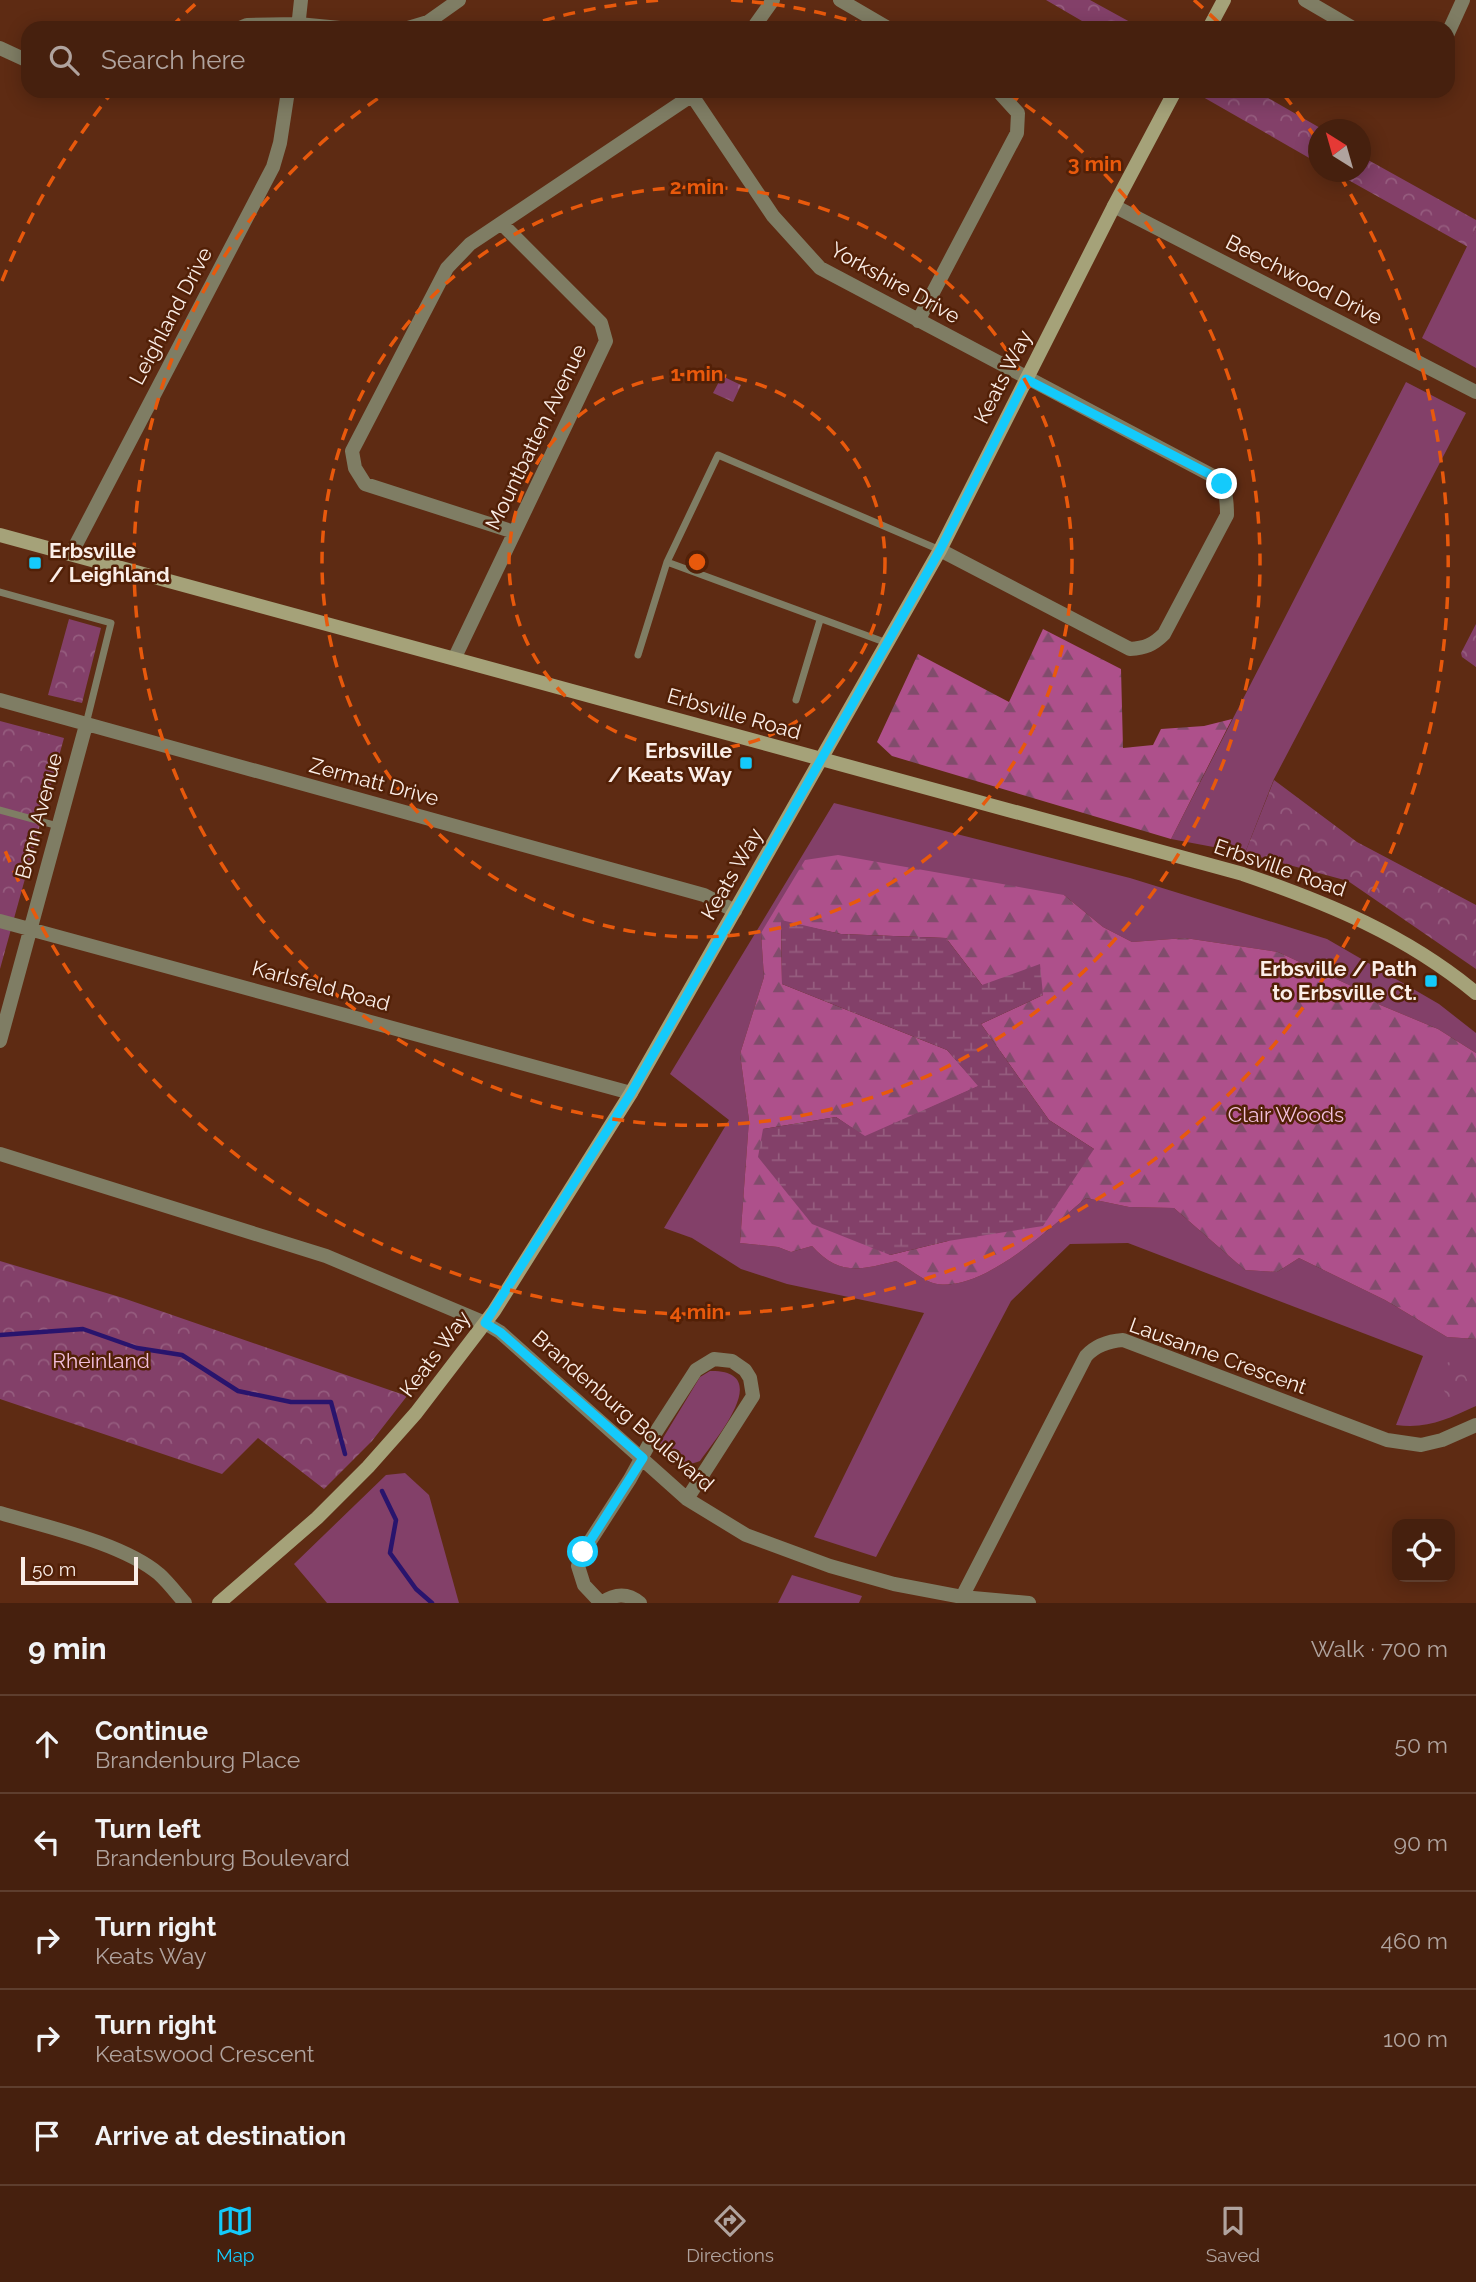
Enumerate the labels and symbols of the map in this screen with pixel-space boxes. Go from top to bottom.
north arrow [1308,119,1371,182]
text: 3 min [1068,151,1122,176]
text: 2 min [670,174,724,199]
street label: Beechwood Drive [1222,229,1387,330]
street label: Yorkshire Drive [826,237,965,329]
street label: Leighland Drive [124,243,217,389]
street label: Keats Way [968,326,1037,428]
street label: Mountbatten Avenue [480,340,591,534]
text: 1 min [670,361,724,386]
route end [1206,468,1237,499]
place label: Erbsville / Leighland [49,538,170,587]
centre of rings [685,550,709,574]
marker: Erbsville / Leighland [27,555,43,571]
street label: Erbsville Road [664,682,804,745]
place label: Erbsville / Keats Way [608,738,732,787]
street label: Bonn Avenue [10,750,67,882]
street label: Zermatt Drive [307,752,441,811]
marker: Erbsville / Keats Way [738,755,754,771]
street label: Keats Way [695,823,768,924]
street label: Erbsville Road [1211,833,1350,902]
street label: Karlsfeld Road [250,955,393,1016]
place label: Erbsville / Path to Erbsville Ct. [1260,956,1417,1005]
marker: Erbsville / Path to Erbsville Ct. [1423,973,1439,989]
park label: Clair Woods [1228,1102,1344,1127]
text: 4 min [670,1299,724,1324]
street label: Keats Way [394,1306,475,1402]
street label: Lausanne Crescent [1126,1312,1310,1399]
street label: Brandenburg Boulevard [527,1325,719,1496]
park label: Rheinland [52,1348,150,1373]
route start [567,1536,598,1567]
scale bar [21,1554,138,1586]

